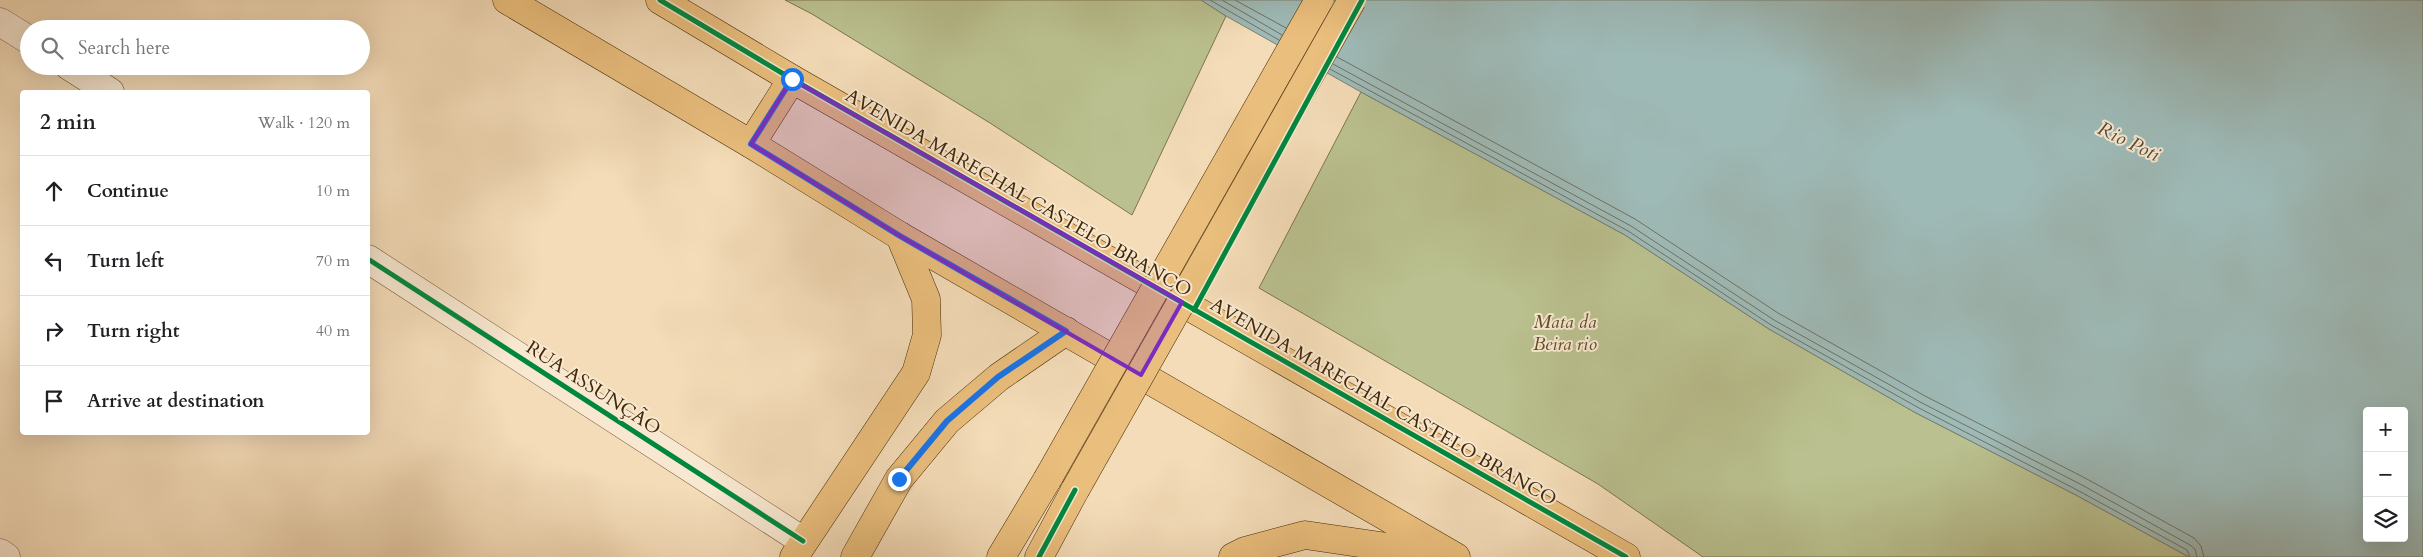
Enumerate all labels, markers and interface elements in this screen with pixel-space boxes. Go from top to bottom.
search box [20,20,370,75]
icon: search [38,34,66,62]
text: Search here [78,35,170,61]
route start [781,68,804,91]
street label: AVENIDA MARECHAL CASTELO BRANCO [841,83,1196,303]
text: 2 min [40,108,96,137]
text: Walk · 120 m [258,112,350,134]
water label: Rio Poti [2093,115,2165,168]
icon: ahead [40,177,68,205]
text: Continue [87,178,169,204]
text: 10 m [316,180,350,202]
icon: left [40,247,68,275]
text: Turn left [87,248,164,274]
text: 70 m [316,250,350,272]
street label: AVENIDA MARECHAL CASTELO BRANCO [1206,292,1561,512]
park label: Mata da Beira rio [1533,309,1597,357]
icon: right [40,317,68,345]
text: Turn right [87,318,179,344]
text: 40 m [316,320,350,342]
street label: RUA ASSUNÇÃO [521,334,666,441]
icon: arrive [40,387,68,415]
text: Arrive at destination [87,388,264,414]
map controls [2363,407,2408,542]
button: + [2363,407,2408,452]
button: − [2363,452,2408,497]
route end [888,468,911,491]
button: layers [2363,497,2408,542]

